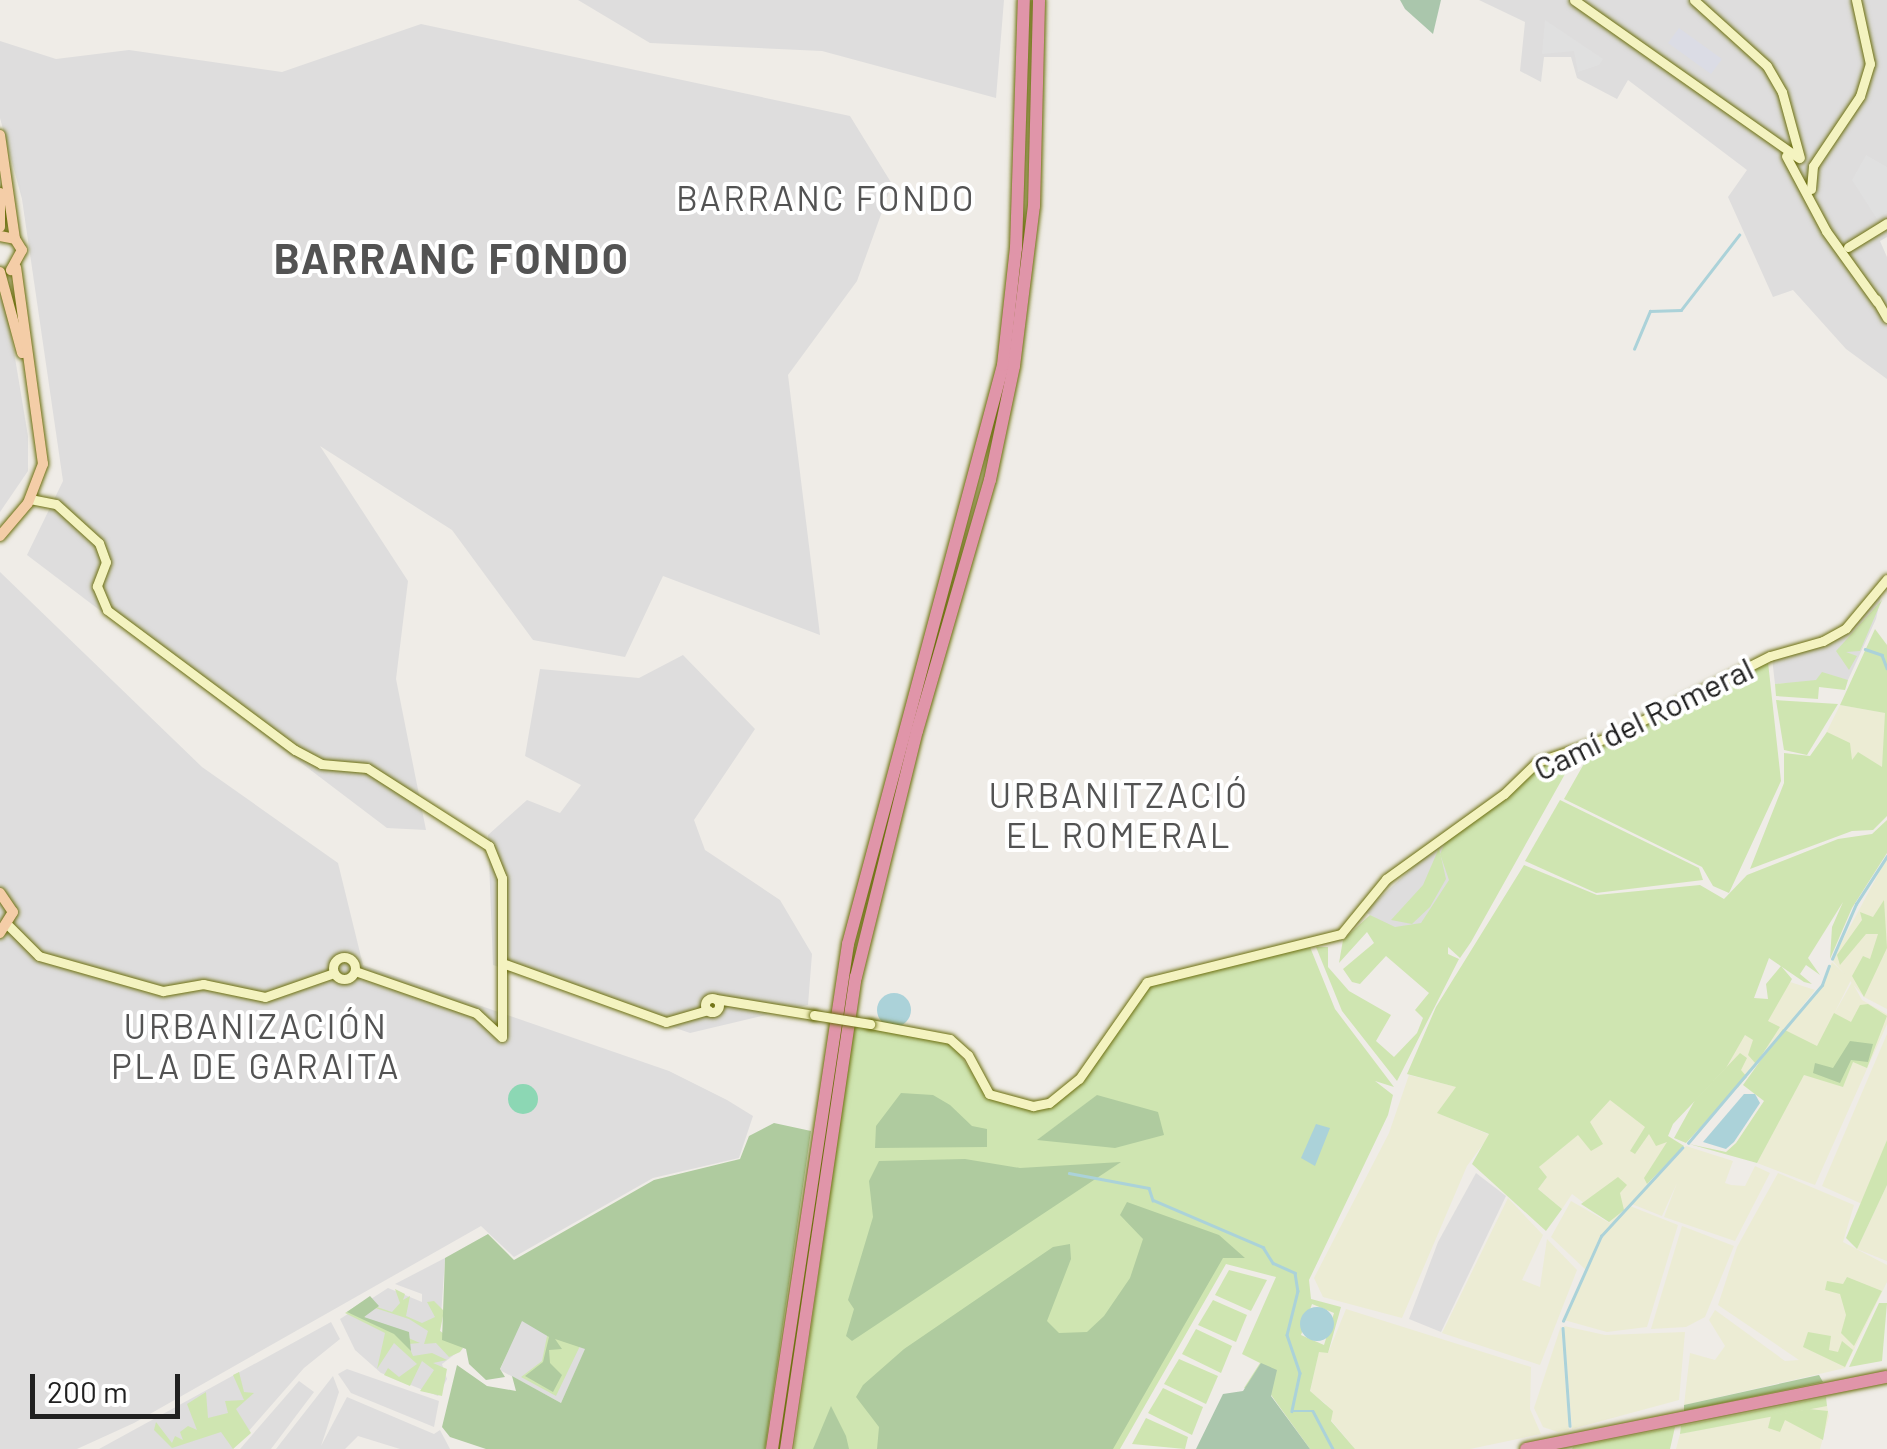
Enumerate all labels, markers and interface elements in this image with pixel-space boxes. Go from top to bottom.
district label: BARRANC FONDO [676,176,976,218]
district label: BARRANC FONDO [274,232,630,282]
street label: Camí del Romeral [1527,648,1759,788]
district label: URBANITZACIÓ EL ROMERAL [988,773,1250,855]
district label: URBANIZACIÓN PLA DE GARAITA [111,1004,401,1086]
scale bar [35,1354,185,1416]
text: 200 m [47,1373,128,1409]

